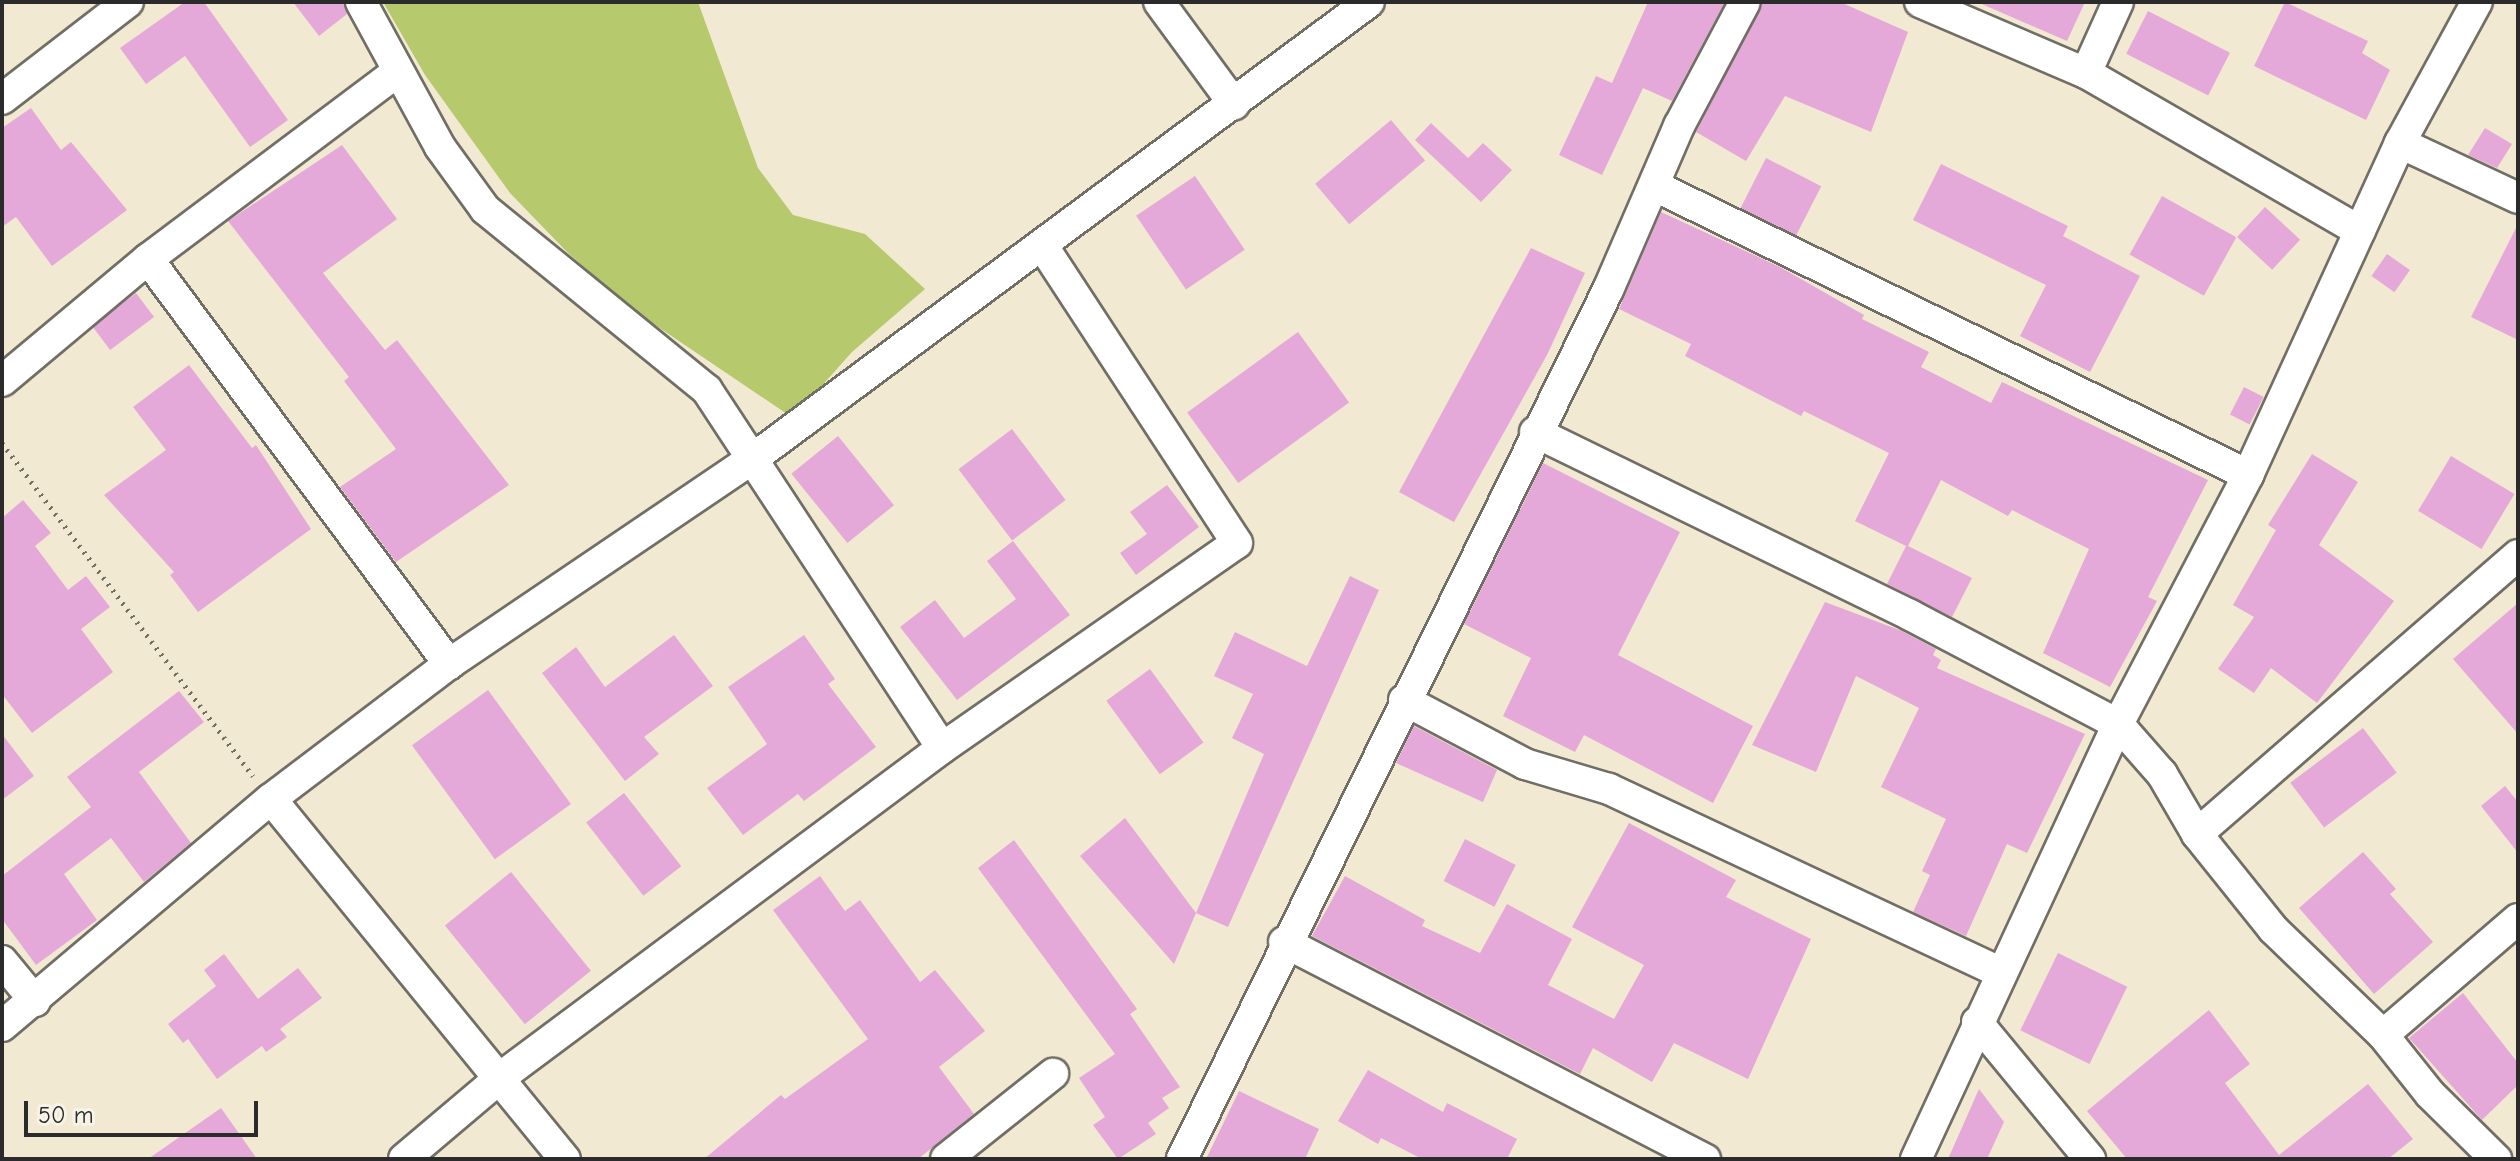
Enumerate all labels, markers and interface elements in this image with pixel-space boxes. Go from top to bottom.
scale bar [28,1085,262,1135]
text: 50 m [38,1101,94,1129]

